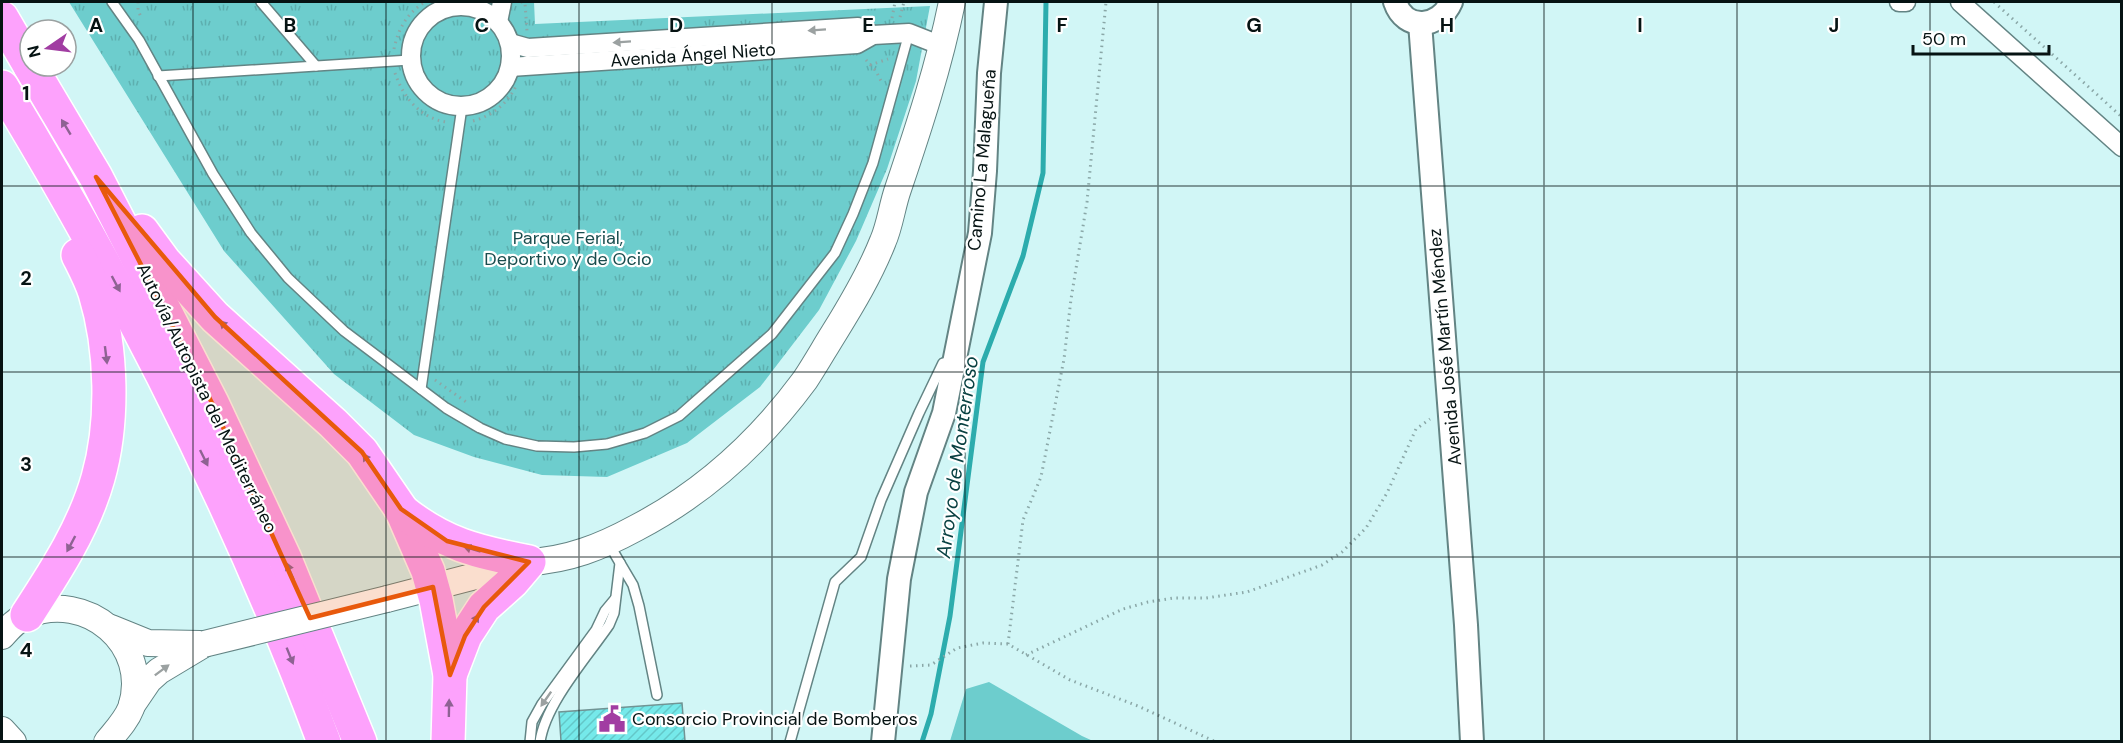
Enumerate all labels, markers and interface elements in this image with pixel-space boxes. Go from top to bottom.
text: A [89,12,103,38]
text: B [284,12,296,38]
text: C [475,12,489,38]
text: D [669,12,683,38]
text: E [862,12,874,38]
text: F [1056,12,1068,38]
text: G [1246,12,1262,38]
text: H [1440,12,1454,38]
text: I [1637,12,1643,38]
text: J [1829,12,1839,38]
north arrow [18,18,78,78]
scale bar [1913,18,2050,56]
one-way arrow [807,25,826,34]
text: 50 m [1922,27,1966,51]
street label: Avenida Ángel Nieto [609,37,777,73]
one-way arrow [613,37,632,46]
text: N [22,43,46,60]
street label: Camino La Malagueña [962,68,1002,252]
text: 1 [22,80,30,106]
one-way arrow [61,119,72,135]
park label: Parque Ferial, Deportivo y de Ocio [484,226,652,271]
street label: Avenida José Martín Méndez [1423,228,1467,466]
street label: Autovía/Autopista del Mediterráneo [131,259,283,537]
text: 2 [20,265,32,291]
one-way arrow [111,275,121,292]
one-way arrow [219,321,234,334]
one-way arrow [101,345,111,364]
water label: Arroyo de Monterroso [930,354,984,561]
one-way arrow [199,449,208,466]
text: 3 [20,451,32,477]
one-way arrow [362,453,374,469]
one-way arrow [66,535,76,552]
one-way arrow [463,543,481,553]
one-way arrow [285,562,294,580]
one-way arrow [468,614,479,630]
text: 4 [20,637,33,663]
one-way arrow [286,647,295,665]
one-way arrow [153,664,169,676]
one-way arrow [540,690,552,706]
one-way arrow [444,699,454,718]
public building icon: Consorcio Provincial de Bomberos [597,704,627,734]
place label: Consorcio Provincial de Bomberos [632,707,918,731]

